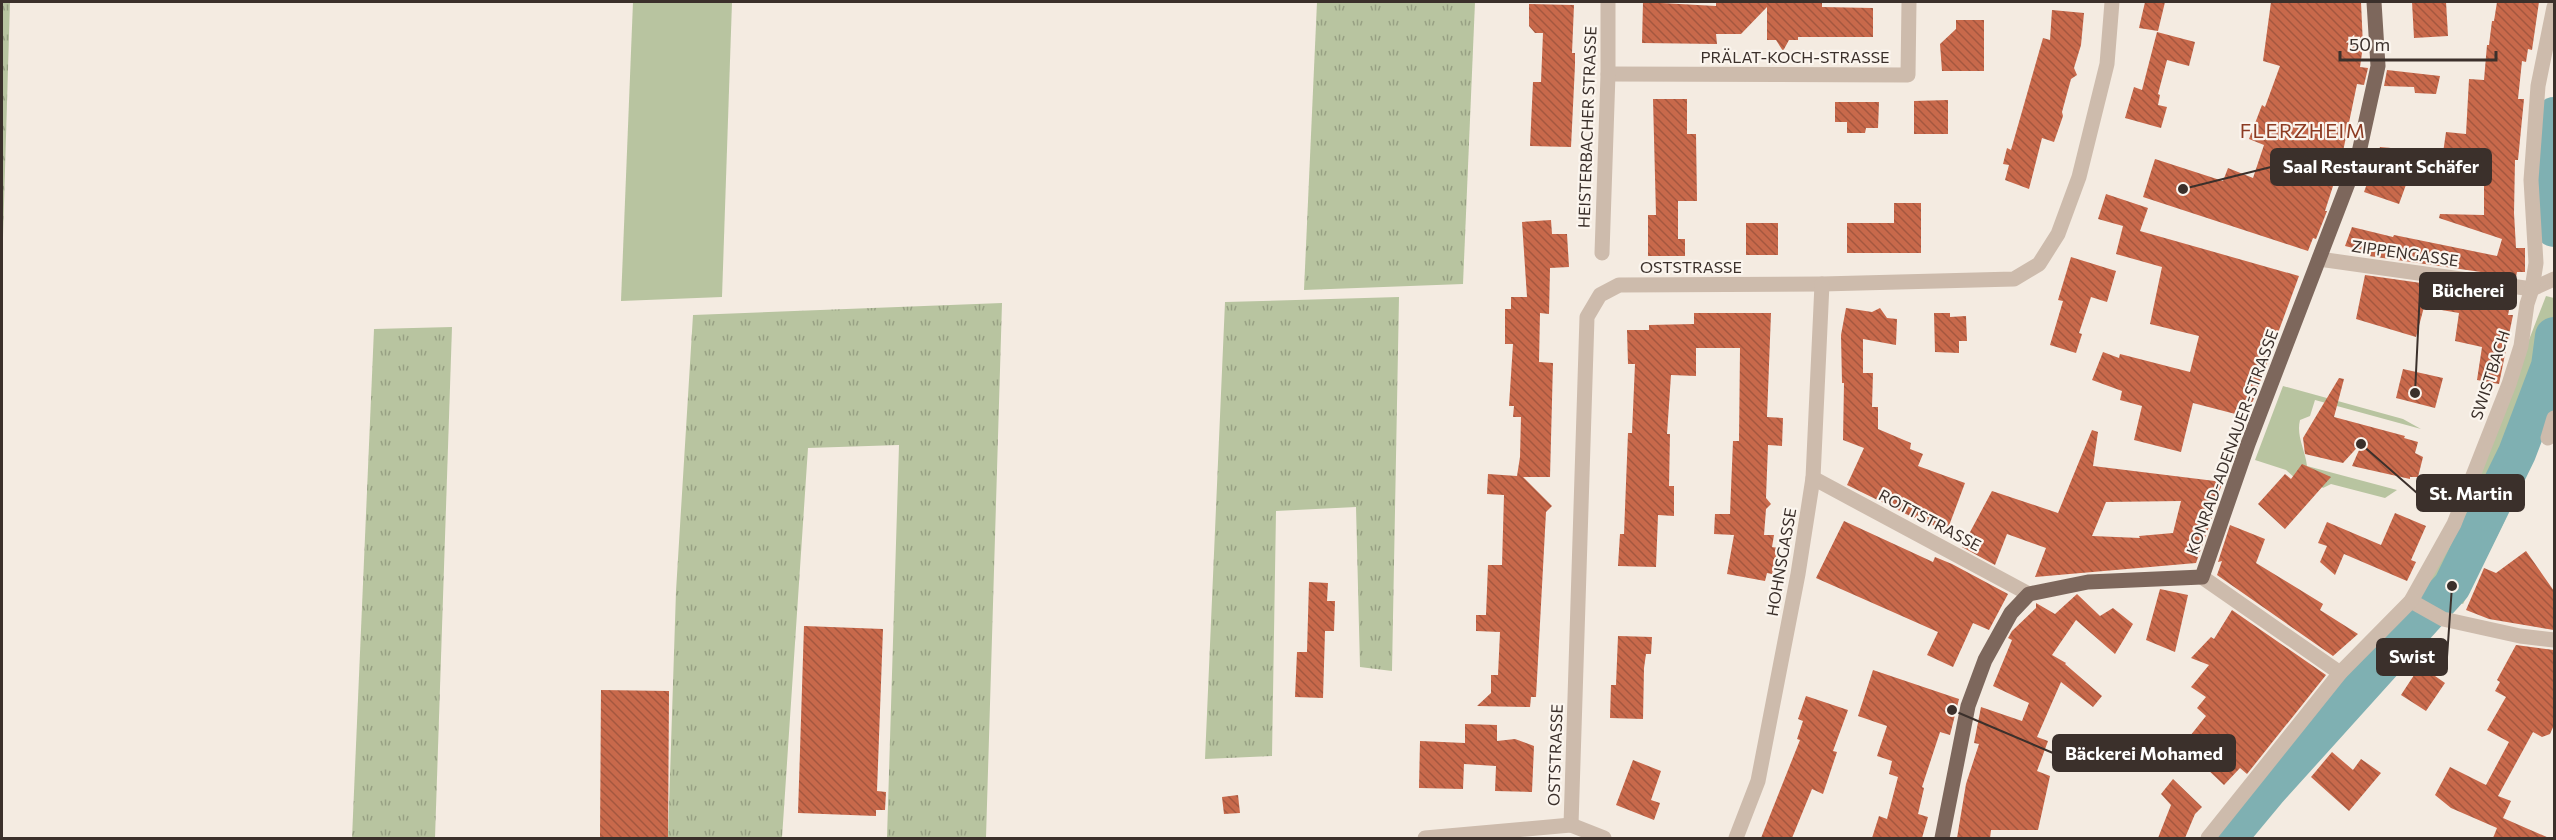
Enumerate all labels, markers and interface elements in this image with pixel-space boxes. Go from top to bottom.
scale bar [2340,24,2496,62]
street label: HEISTERBACHER STRASSE [1573,26,1600,228]
text: 50 m [2349,33,2390,55]
street label: PRÄLAT-KOCH-STRASSE [1700,47,1890,66]
district label: FLERZHEIM [2240,118,2366,142]
callout: Saal Restaurant Schäfer [2271,149,2491,185]
text: Saal Restaurant Schäfer [2283,155,2480,177]
street label: ZIPPENGASSE [2350,236,2460,269]
street label: OSTSTRASSE [1640,257,1742,276]
callout: Bücherei [2420,273,2516,309]
text: Bücherei [2432,279,2504,301]
street label: KONRAD-ADENAUER-STRASSE [2182,327,2281,557]
street label: SWISTBACH [2466,328,2513,422]
callout: St. Martin [2417,475,2524,511]
text: St. Martin [2429,482,2513,504]
street label: ROTTSTRASSE [1876,485,1985,554]
street label: HOHNSGASSE [1762,506,1799,618]
callout: Swist [2377,639,2447,675]
text: Swist [2389,645,2435,667]
street label: OSTSTRASSE [1543,704,1566,806]
callout: Bäckerei Mohamed [2053,735,2235,771]
text: Bäckerei Mohamed [2065,742,2223,764]

